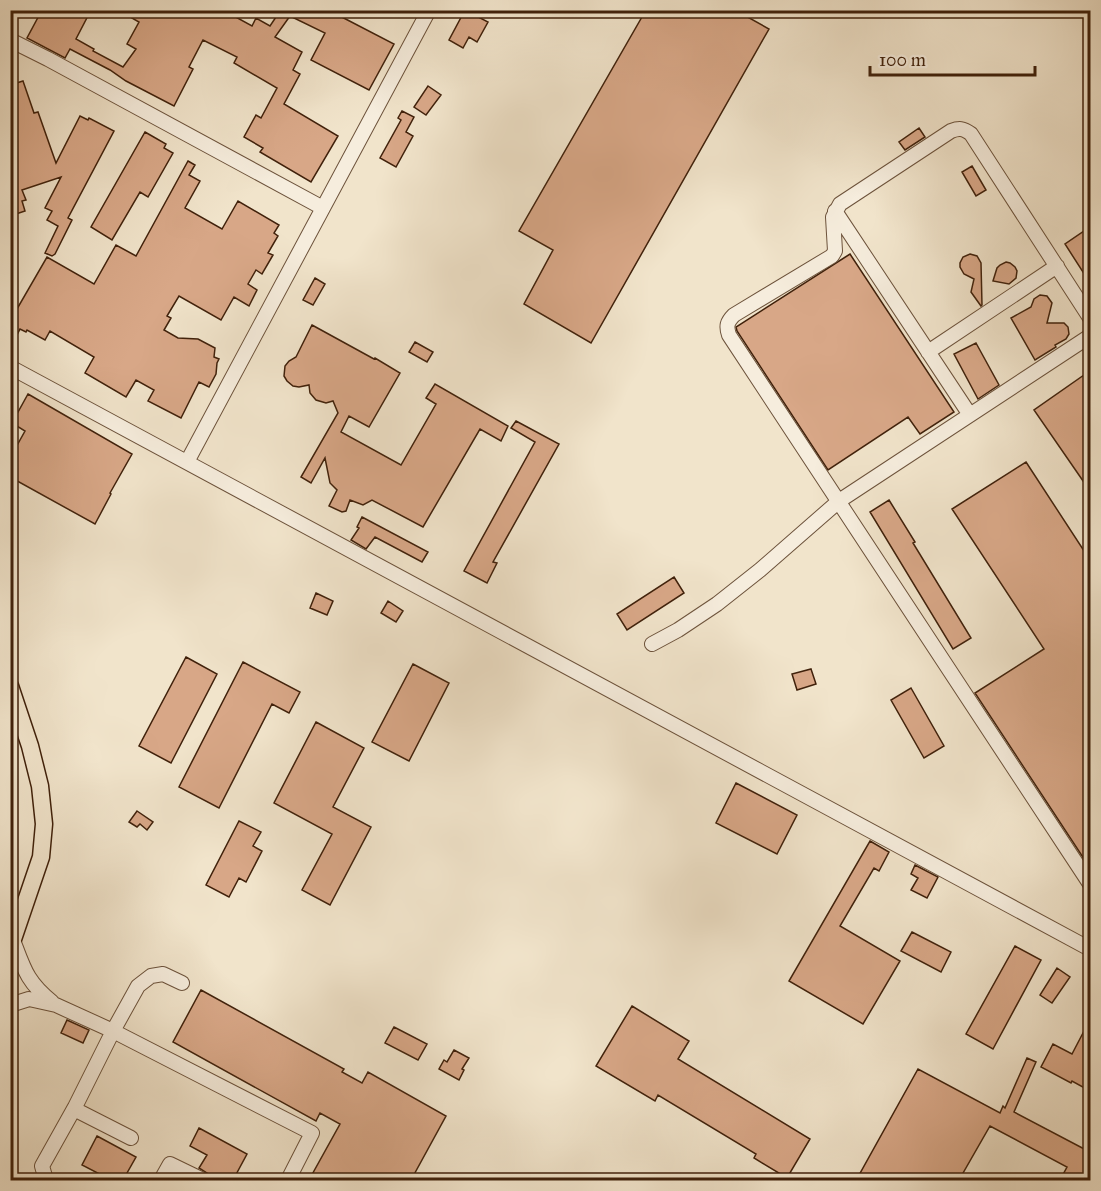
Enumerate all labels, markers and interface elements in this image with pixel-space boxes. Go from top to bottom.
scale bar [870,39,1035,77]
text: 100 m [879,49,926,71]

